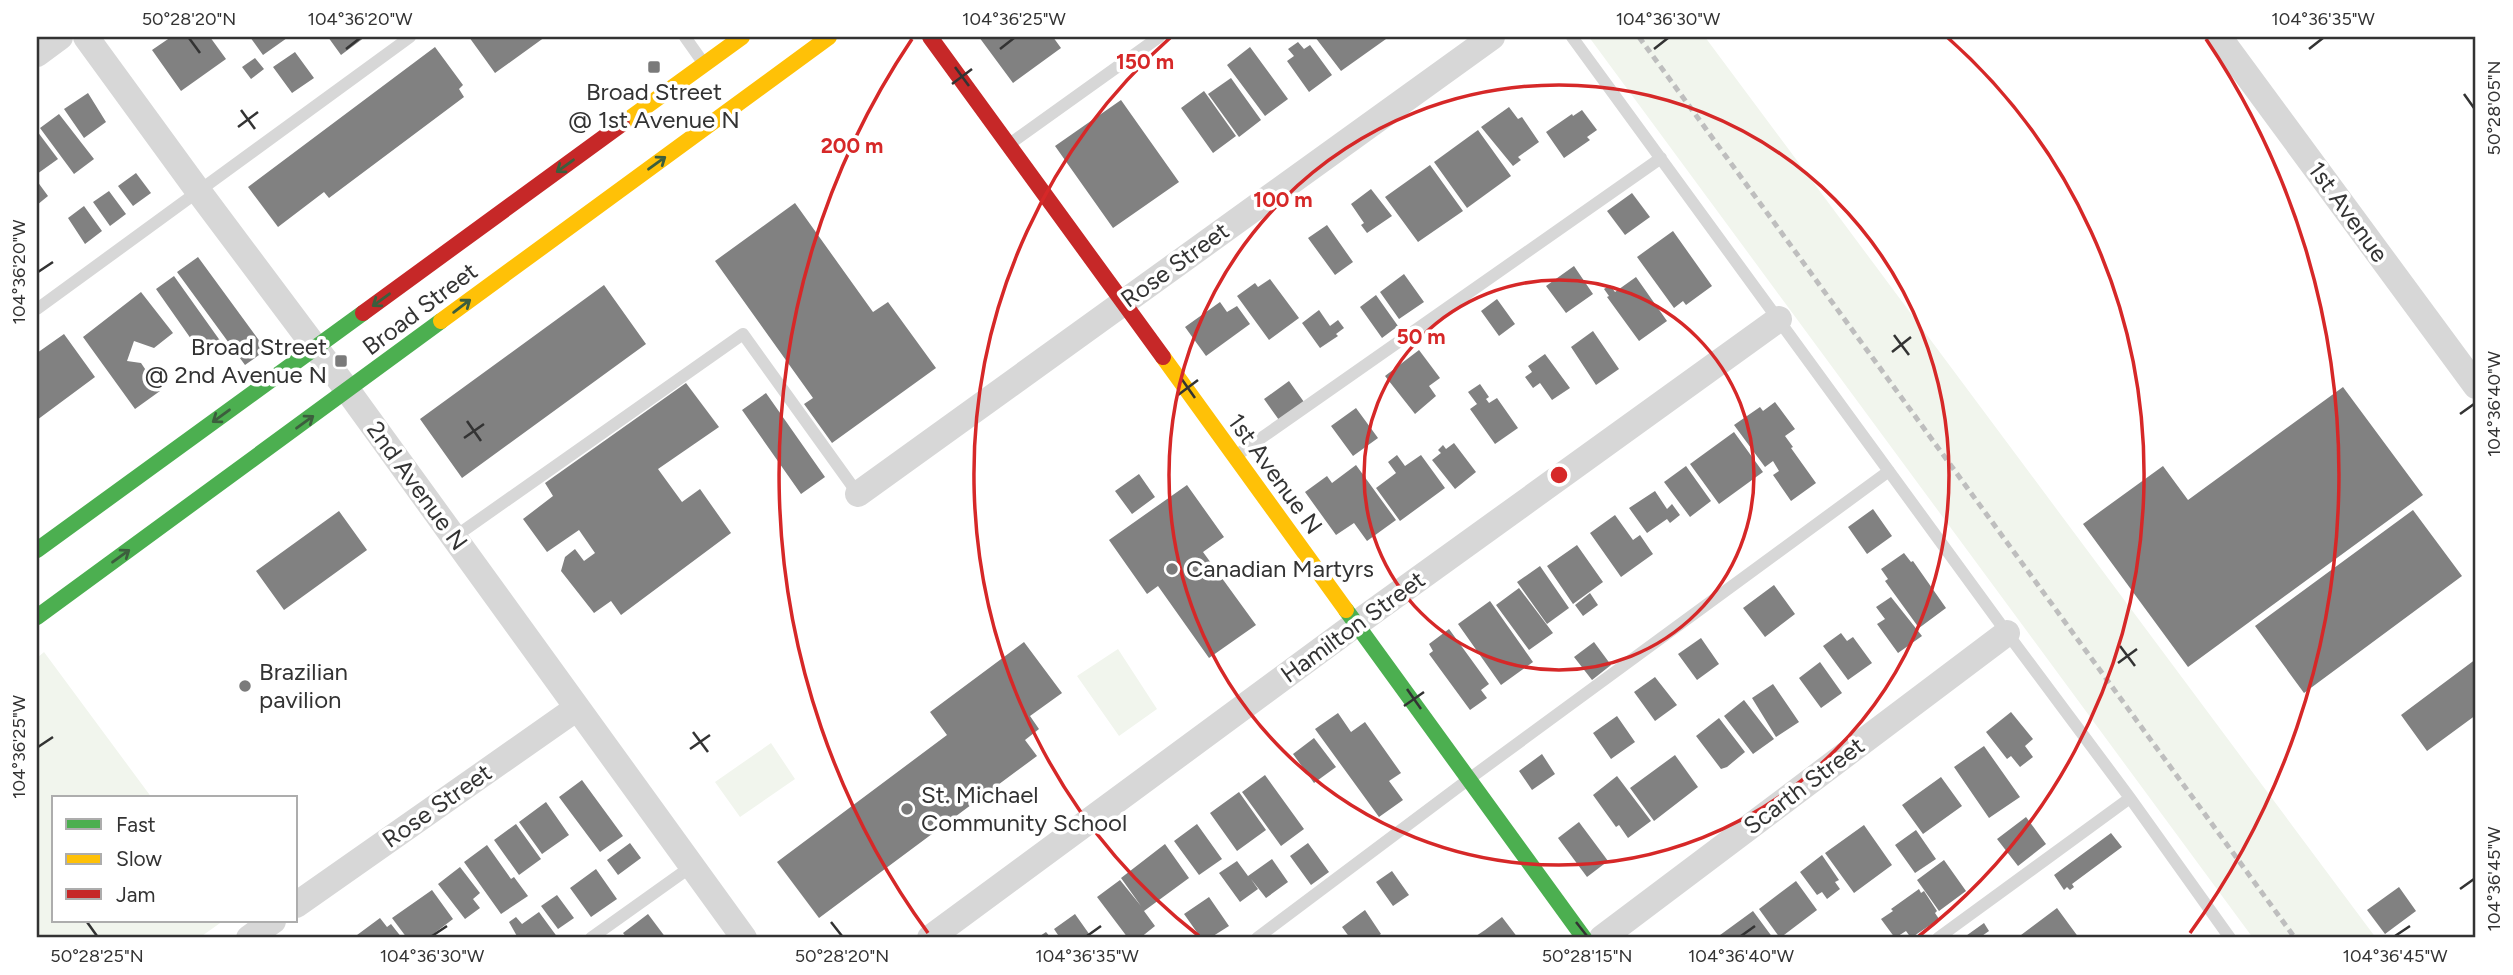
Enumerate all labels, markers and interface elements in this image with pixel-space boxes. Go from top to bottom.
text: 50°28'20"N [142,8,236,30]
text: 104°36'20"W [307,8,413,30]
text: 104°36'25"W [962,8,1067,30]
text: 104°36'30"W [1616,8,1721,30]
text: 104°36'35"W [2271,8,2375,30]
text: 150 m [1116,49,1174,74]
marker: Broad Street @ 1st Avenue N [646,59,662,75]
text: 50°28'05"N [2483,61,2505,155]
place label: Broad Street @ 1st Avenue N [568,77,740,134]
text: 200 m [821,133,883,158]
one-way arrow [647,155,666,170]
street label: 1st Avenue [2302,156,2395,268]
one-way arrow [556,159,575,173]
text: 100 m [1253,187,1313,212]
street label: Rose Street [1115,216,1234,313]
text: 104°36'20"W [8,219,30,325]
street label: Broad Street [357,256,483,361]
one-way arrow [372,293,391,307]
one-way arrow [452,299,471,314]
text: 50 m [1396,324,1446,349]
place label: Broad Street @ 2nd Avenue N [145,332,327,389]
text: 104°36'40"W [2483,350,2505,457]
marker: Broad Street @ 2nd Avenue N [333,353,349,369]
street label: 1st Avenue N [1222,408,1329,540]
one-way arrow [212,409,231,423]
one-way arrow [295,415,314,429]
street label: 2nd Avenue N [361,416,474,556]
centre of rings [1547,463,1571,487]
one-way arrow [111,549,130,563]
place label: Canadian Martyrs [1186,554,1374,583]
marker: Canadian Martyrs [1164,561,1180,577]
street label: Hamilton Street [1275,565,1430,689]
place label: Brazilian pavilion [259,657,348,714]
marker: Brazilian pavilion [237,678,253,694]
text: 104°36'25"W [8,694,30,799]
street label: Scarth Street [1738,731,1870,840]
street label: Rose Street [377,757,497,854]
place label: St. Michael Community School [921,780,1127,837]
legend [52,796,298,922]
marker: St. Michael Community School [899,801,915,817]
text: Fast [116,812,156,837]
text: 104°36'45"W [2483,826,2505,931]
text: Slow [116,846,162,871]
text: Jam [116,882,155,907]
text: 50°28'25"N [50,945,144,967]
text: 104°36'30"W [380,945,485,967]
text: 50°28'20"N [795,945,889,967]
text: 104°36'35"W [1035,945,1139,967]
text: 50°28'15"N [1542,945,1632,967]
text: 104°36'40"W [1688,945,1795,967]
text: 104°36'45"W [2343,945,2448,967]

